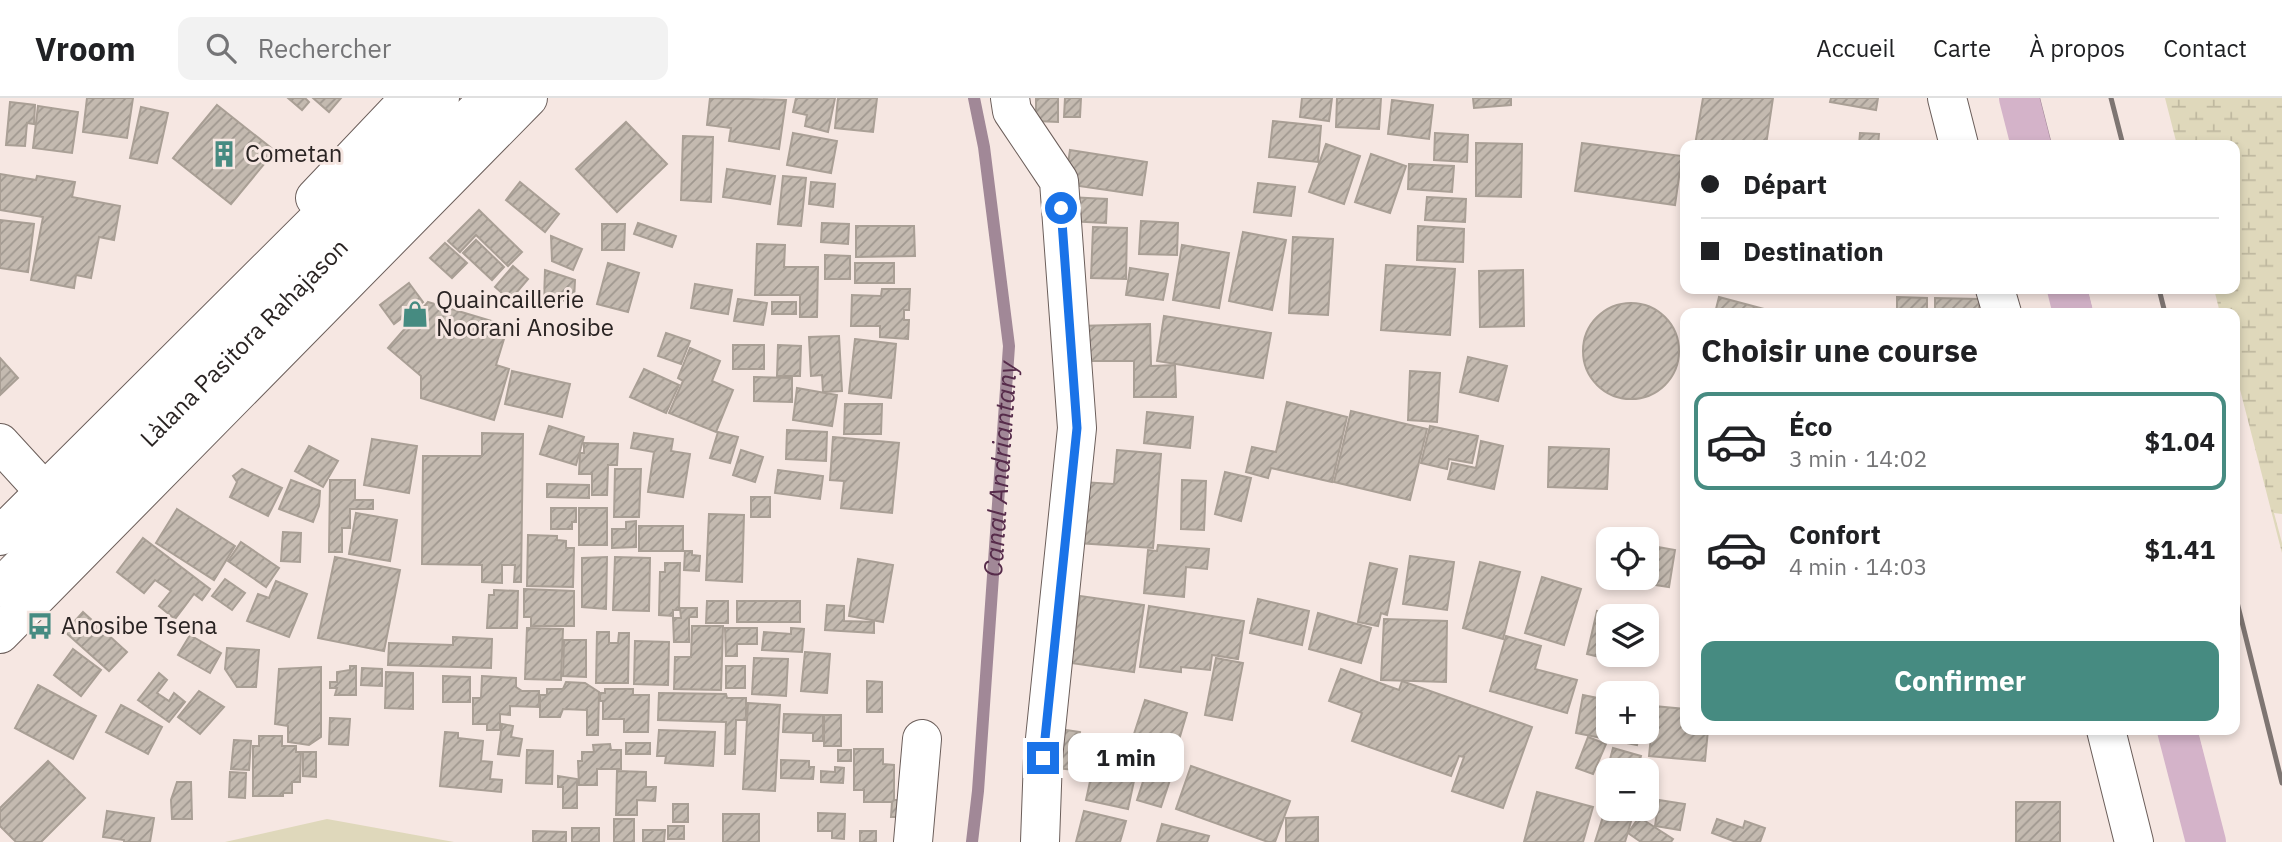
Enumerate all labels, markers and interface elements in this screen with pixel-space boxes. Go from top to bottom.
search box [178,17,668,80]
text: Vroom [35,27,136,70]
icon: search [202,29,240,67]
text: Rechercher [258,31,391,65]
text: Accueil [1816,32,1895,64]
text: Carte [1933,32,1991,64]
text: À propos [2029,32,2125,64]
text: Contact [2163,32,2247,64]
place label: Cometan [245,137,342,169]
building icon: Cometan [209,139,239,169]
text: Départ [1743,167,1827,201]
route start [1045,192,1077,224]
street label: Làlana Pasitora Rahajason [133,231,355,454]
text: Destination [1743,234,1884,268]
place label: Quaincaillerie Noorani Anosibe [436,283,614,343]
shop icon: Quaincaillerie Noorani Anosibe [400,299,430,329]
text: Choisir une course [1701,329,1978,371]
water label: Canal Andriantany [975,359,1024,578]
text: Éco [1789,409,1833,443]
icon: car [1705,410,1768,473]
text: $1.04 [2145,424,2215,458]
text: 3 min · 14:02 [1789,443,1927,473]
text: Confort [1789,517,1881,551]
icon: car [1705,518,1768,581]
map controls [1596,527,1659,821]
button: locate [1596,527,1659,590]
text: $1.41 [2145,532,2215,566]
text: 4 min · 14:03 [1789,551,1927,581]
button: layers [1596,604,1659,667]
place label: Anosibe Tsena [61,609,217,641]
bus stop icon: Anosibe Tsena [25,611,55,641]
button: Confirmer [1701,641,2219,721]
button: + [1596,681,1659,744]
callout: 1 min [1068,734,1183,782]
route end [1027,742,1059,774]
text: 1 min [1096,742,1156,772]
button: − [1596,758,1659,821]

